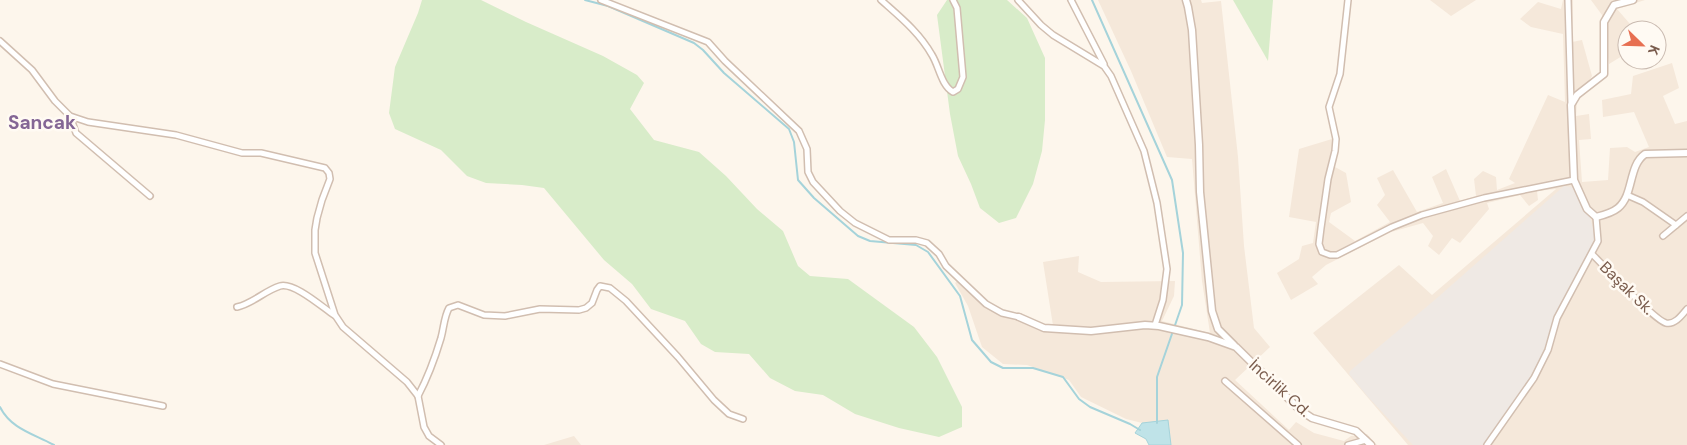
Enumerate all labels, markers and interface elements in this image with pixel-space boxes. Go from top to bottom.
north arrow [1617,20,1667,70]
text: K [1644,42,1664,58]
district label: Sancak [8,110,76,135]
street label: Başak Sk. [1595,257,1659,319]
street label: İncirlik Cd. [1245,355,1315,421]

